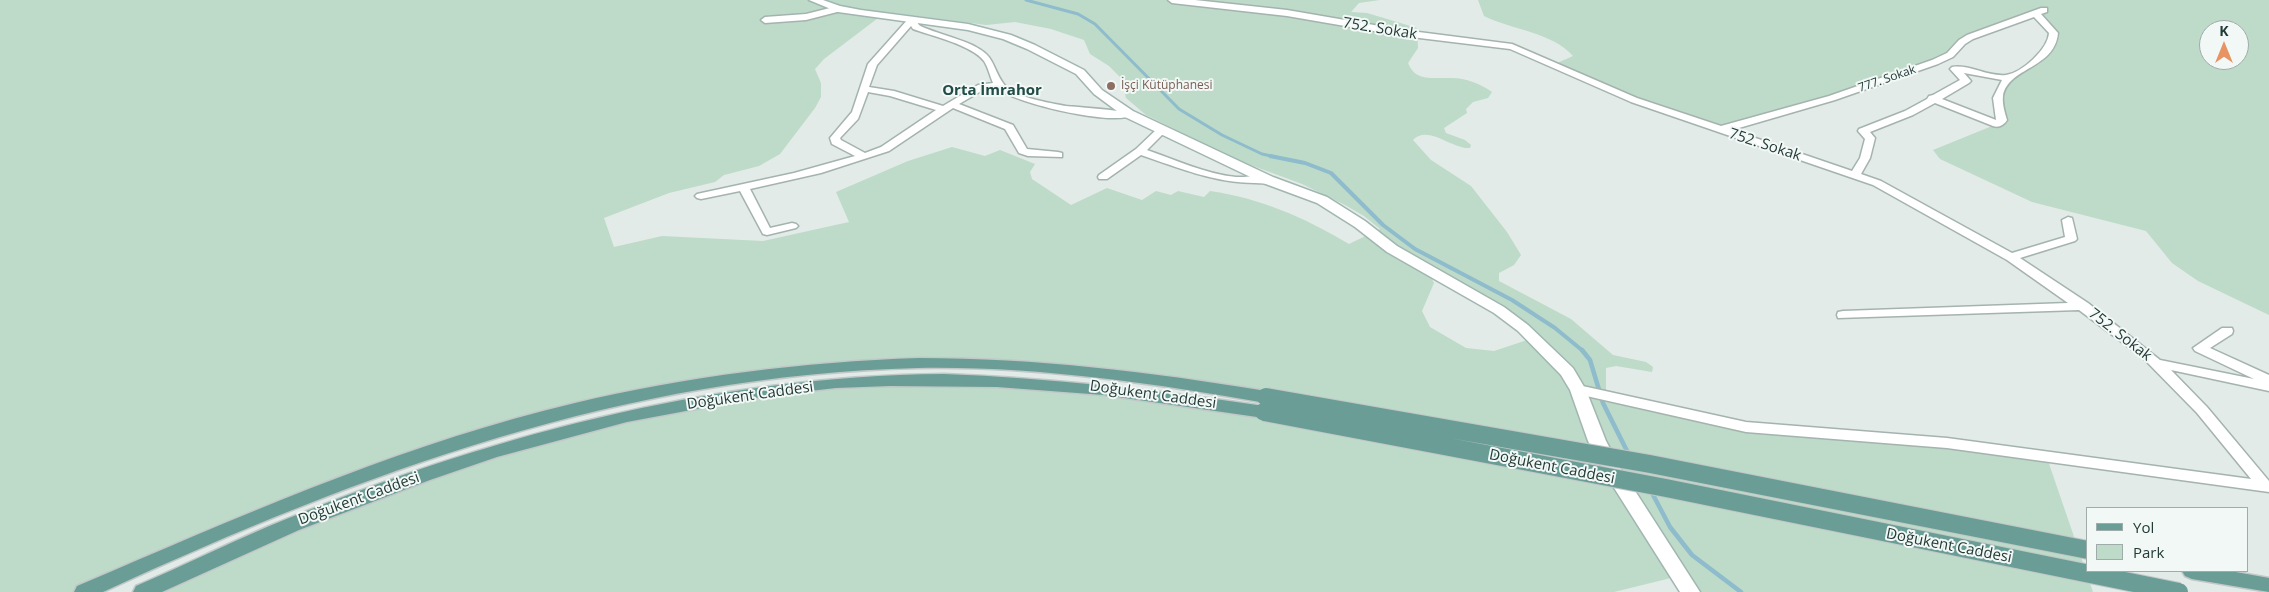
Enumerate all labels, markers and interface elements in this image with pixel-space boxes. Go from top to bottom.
street label: 752. Sokak [1342,14,1418,44]
north arrow [2199,20,2249,70]
text: K [2219,21,2229,40]
street label: 777. Sokak [1856,62,1918,96]
place label: İşçi Kütüphanesi [1121,79,1213,93]
marker: İşçi Kütüphanesi [1105,80,1117,92]
district label: Orta İmrahor [942,82,1042,100]
street label: 752. Sokak [1727,125,1803,165]
street label: 752. Sokak [2085,305,2155,365]
street label: Doğukent Caddesi [1089,377,1217,413]
street label: Doğukent Caddesi [686,378,814,414]
street label: Doğukent Caddesi [1488,446,1616,488]
street label: Doğukent Caddesi [296,469,422,529]
legend [2086,507,2249,572]
text: Yol [2133,517,2154,537]
street label: Doğukent Caddesi [1885,525,2013,567]
text: Park [2133,542,2164,562]

